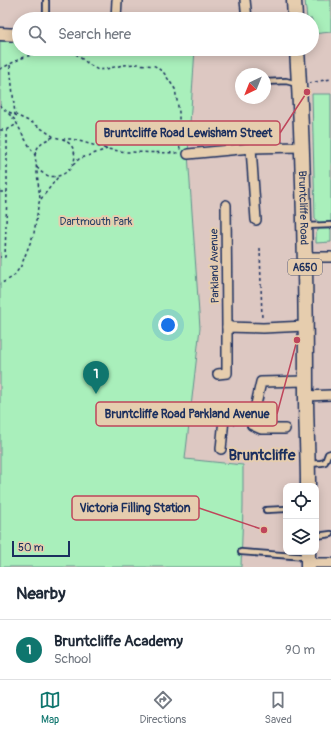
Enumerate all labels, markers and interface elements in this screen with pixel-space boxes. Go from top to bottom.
search box [12,12,319,56]
icon: search [26,23,48,45]
text: Search here [58,25,131,44]
north arrow [235,68,271,104]
callout: Bruntcliffe Road Lewisham Street [96,121,280,145]
text: Bruntcliffe Road Lewisham Street [104,126,274,141]
street label: Bruntcliffe Road [296,171,311,245]
park label: Dartmouth Park [60,215,133,228]
street label: Parkland Avenue [207,228,222,303]
road number: A650 [288,259,322,275]
your location [158,315,178,335]
pin: 1 [83,361,109,394]
callout: Bruntcliffe Road Parkland Avenue [96,402,277,426]
text: Bruntcliffe Road Parkland Avenue [105,407,270,422]
district label: Bruntcliffe [229,446,296,465]
map controls [283,483,319,555]
button: locate [283,483,319,519]
callout: Victoria Filling Station [72,496,199,520]
text: Victoria Filling Station [80,501,191,516]
button: layers [283,519,319,555]
scale bar [12,539,70,558]
text: 50 m [18,541,44,554]
text: Nearby [16,583,65,604]
text: Bruntcliffe Academy [54,632,183,651]
text: 1 [26,642,32,658]
text: 90 m [285,642,315,658]
text: School [54,651,91,667]
tab: Map [39,689,61,726]
tab: Directions [139,689,186,726]
tab: Saved [265,689,292,726]

